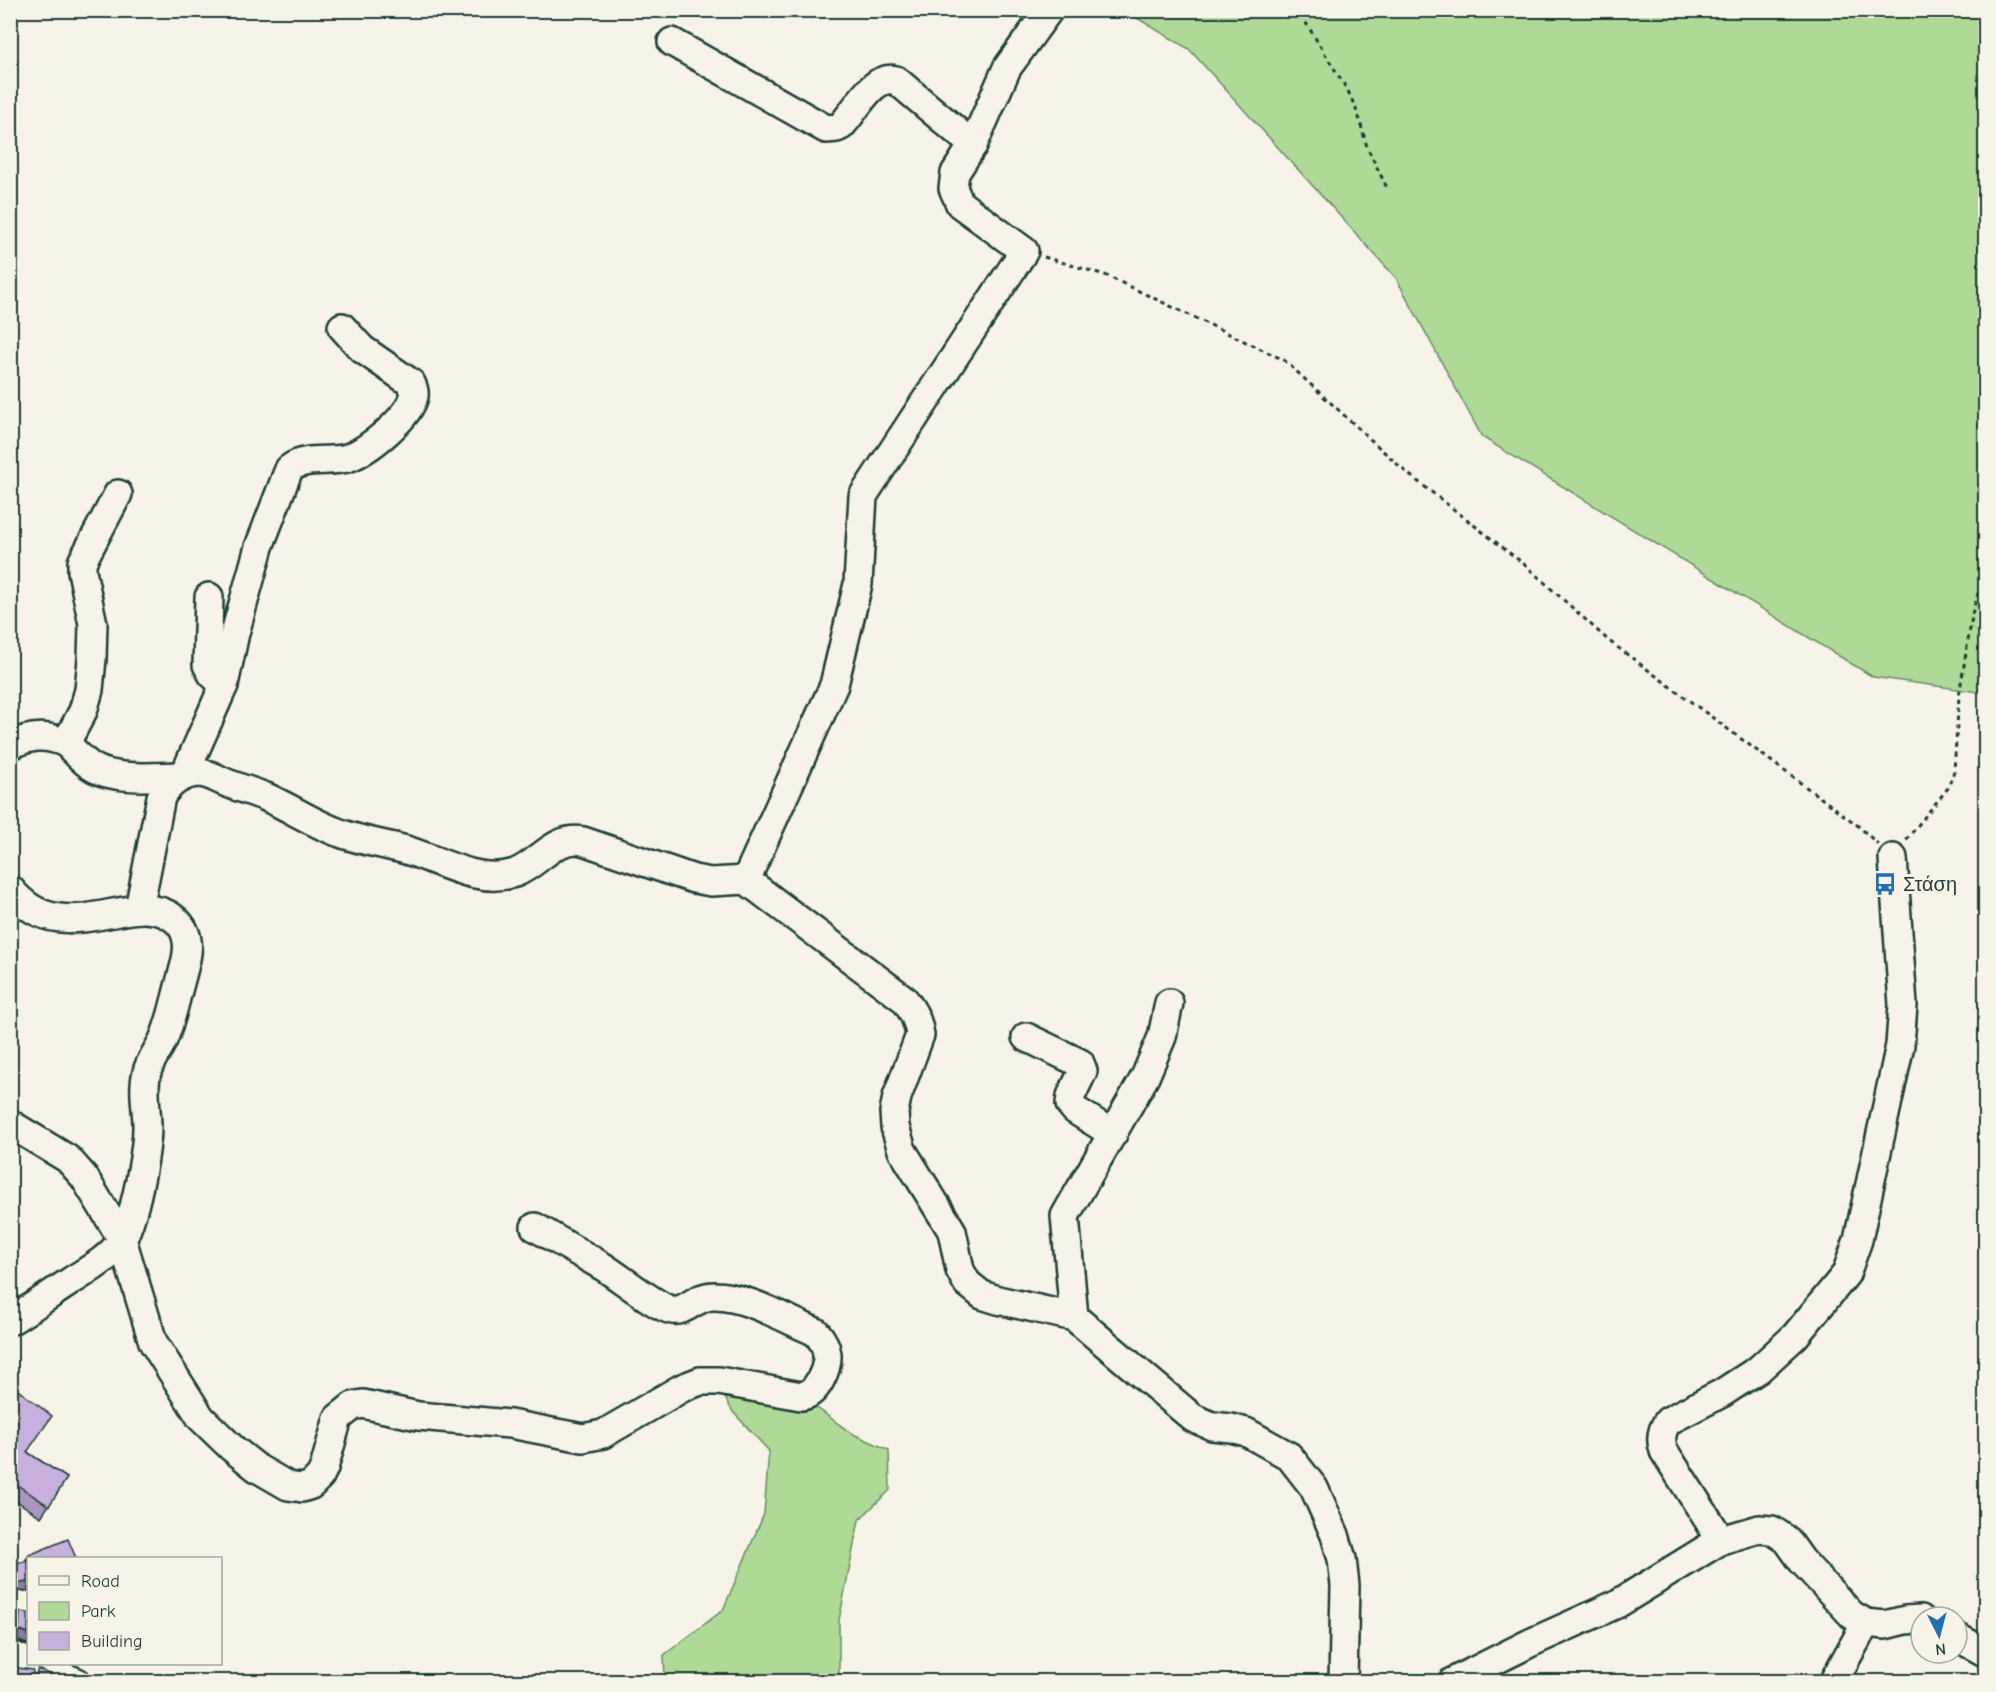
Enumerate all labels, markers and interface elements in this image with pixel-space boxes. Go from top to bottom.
bus stop icon: Στάση [1872,871,1898,897]
place label: Στάση [1903,873,1957,896]
legend [27,1557,222,1665]
text: Road [81,1571,120,1592]
text: Park [81,1601,116,1622]
north arrow [1909,1605,1969,1665]
text: Building [81,1631,143,1652]
text: N [1934,1639,1947,1658]

